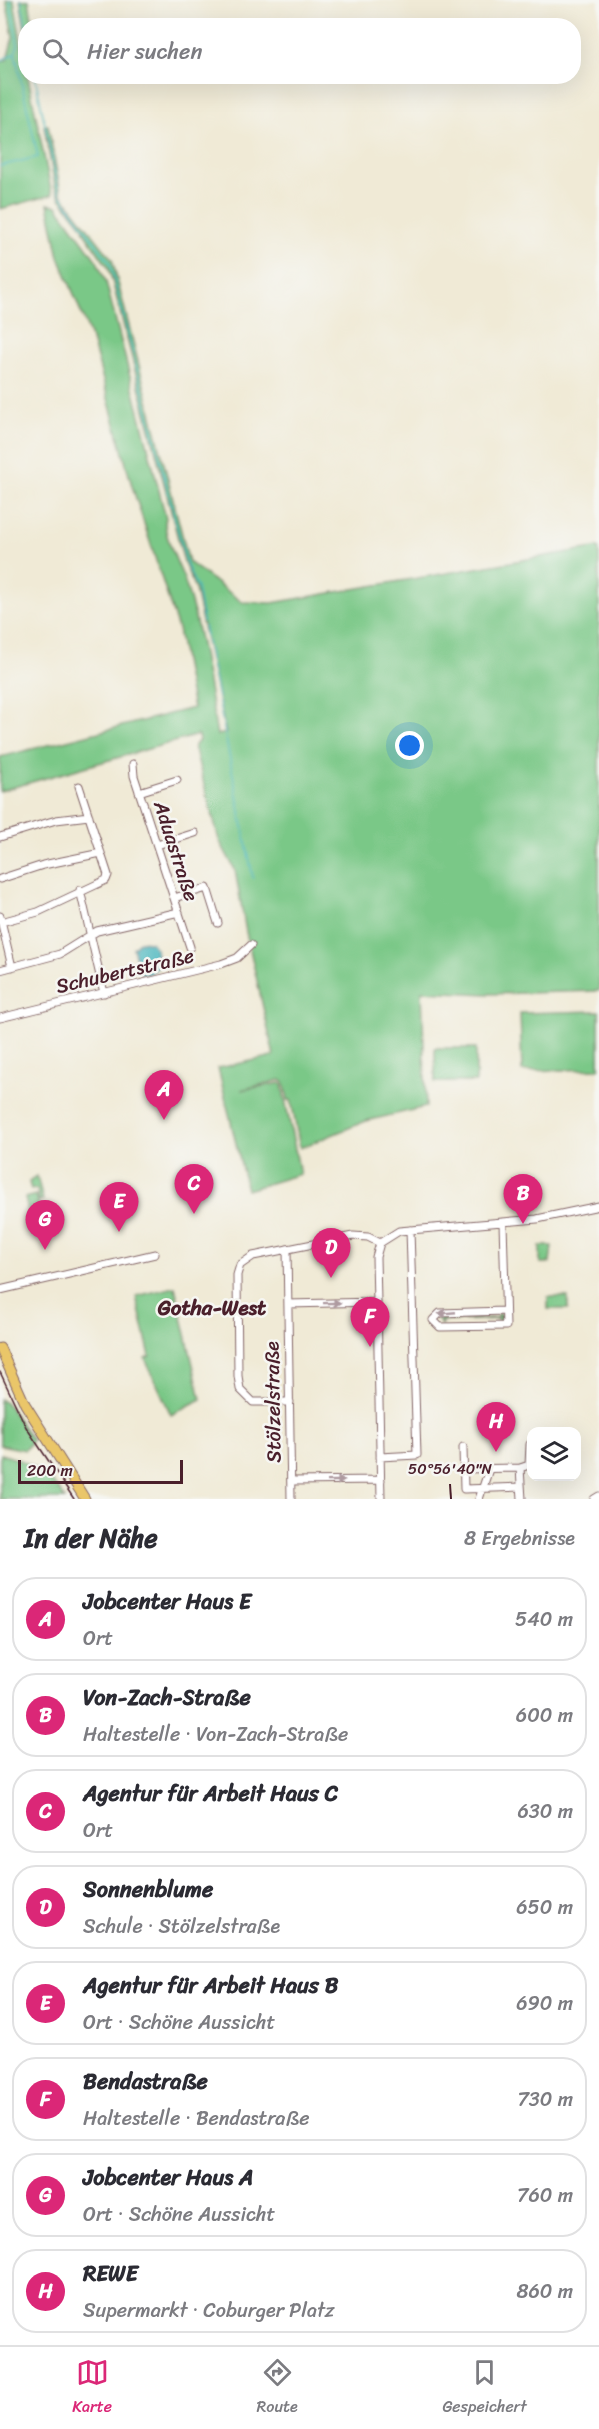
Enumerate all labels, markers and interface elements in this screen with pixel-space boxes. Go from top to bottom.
search box [18,18,581,84]
text: Hier suchen [87,32,202,71]
icon: search [39,35,72,68]
your location [395,731,424,760]
street label: Aduastraße [143,795,209,906]
street label: Schubertstraße [52,938,198,1004]
pin: A [144,1070,184,1120]
pin: C [174,1164,214,1214]
pin: B [504,1174,542,1224]
pin: E [100,1182,138,1232]
pin: G [26,1200,64,1250]
pin: D [312,1228,350,1278]
district label: Gotha-West [157,1289,267,1327]
one-way arrow [323,1298,342,1308]
pin: F [350,1298,389,1347]
one-way arrow [437,1308,456,1318]
street label: Stölzelstraße [254,1341,292,1463]
pin: H [476,1402,516,1452]
map controls [527,1427,581,1481]
button: layers [527,1427,581,1481]
text: 200 m [27,1456,73,1485]
text: 50°56'40"N [408,1456,493,1482]
scale bar [18,1457,183,1484]
one-way arrow [326,1476,345,1485]
text: In der Nähe [24,1515,158,1561]
text: 8 Ergebnisse [464,1521,575,1556]
text: Jobcenter Haus E [83,1582,251,1621]
text: A [39,1602,52,1637]
text: 540 m [515,1602,573,1637]
text: Ort [83,1621,113,1656]
text: Von-Zach-Straße [83,1678,251,1717]
text: B [39,1698,52,1733]
text: 600 m [516,1698,573,1733]
text: Haltestelle · Von-Zach-Straße [83,1717,348,1752]
text: Agentur für Arbeit Haus C [83,1774,338,1813]
text: C [39,1794,52,1829]
text: 630 m [517,1794,573,1829]
text: Ort [83,1813,113,1848]
text: Sonnenblume [83,1870,213,1909]
text: D [40,1890,51,1925]
text: 650 m [516,1890,573,1925]
text: Schule · Stölzelstraße [83,1909,280,1944]
text: Agentur für Arbeit Haus B [83,1966,339,2005]
text: E [40,1986,51,2021]
text: 690 m [516,1986,573,2021]
text: Ort · Schöne Aussicht [83,2005,275,2040]
text: Bendastraße [83,2062,208,2101]
text: F [40,2082,51,2117]
text: 730 m [517,2082,573,2117]
text: Haltestelle · Bendastraße [83,2101,309,2136]
text: Jobcenter Haus A [83,2158,253,2197]
text: G [39,2178,52,2213]
text: 760 m [517,2178,573,2213]
text: Ort · Schöne Aussicht [83,2197,275,2232]
text: REWE [83,2254,138,2293]
text: H [38,2274,53,2309]
text: 860 m [516,2274,573,2309]
text: Supermarkt · Coburger Platz [83,2293,334,2328]
tab: Karte [72,2356,112,2421]
tab: Route [257,2356,298,2421]
tab: Gespeichert [442,2356,527,2421]

